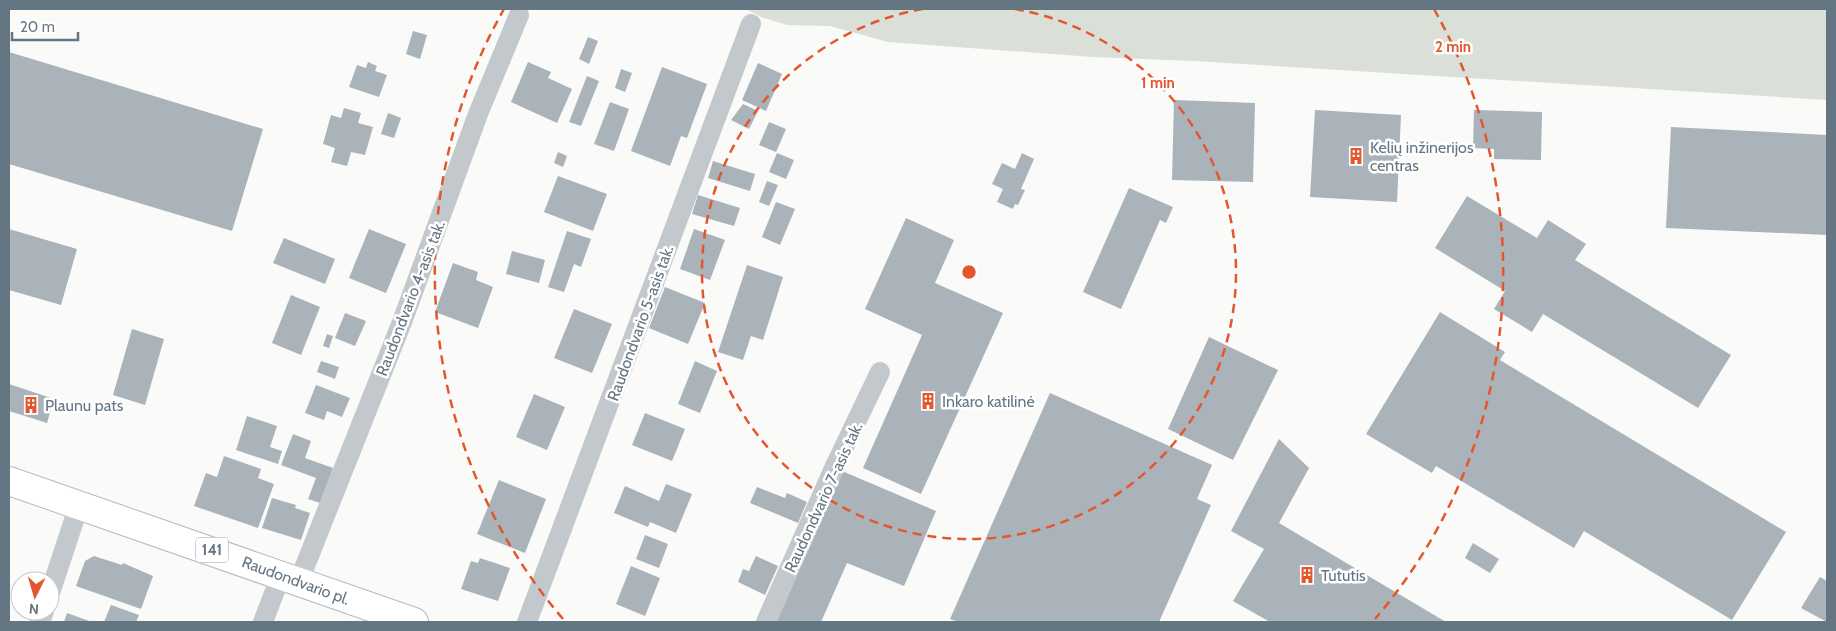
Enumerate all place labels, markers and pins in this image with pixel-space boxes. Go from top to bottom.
place label: Kelių inžinerijos centras [1370,138,1474,175]
building icon: Kelių inžinerijos centras [1346,146,1366,166]
centre of rings [960,263,978,281]
building icon: Inkaro katilinė [918,391,938,411]
place label: Inkaro katilinė [942,392,1035,411]
building icon: Plaunu pats [21,395,41,415]
place label: Plaunu pats [45,396,124,415]
building icon: Tututis [1297,565,1317,585]
place label: Tututis [1321,566,1366,585]

